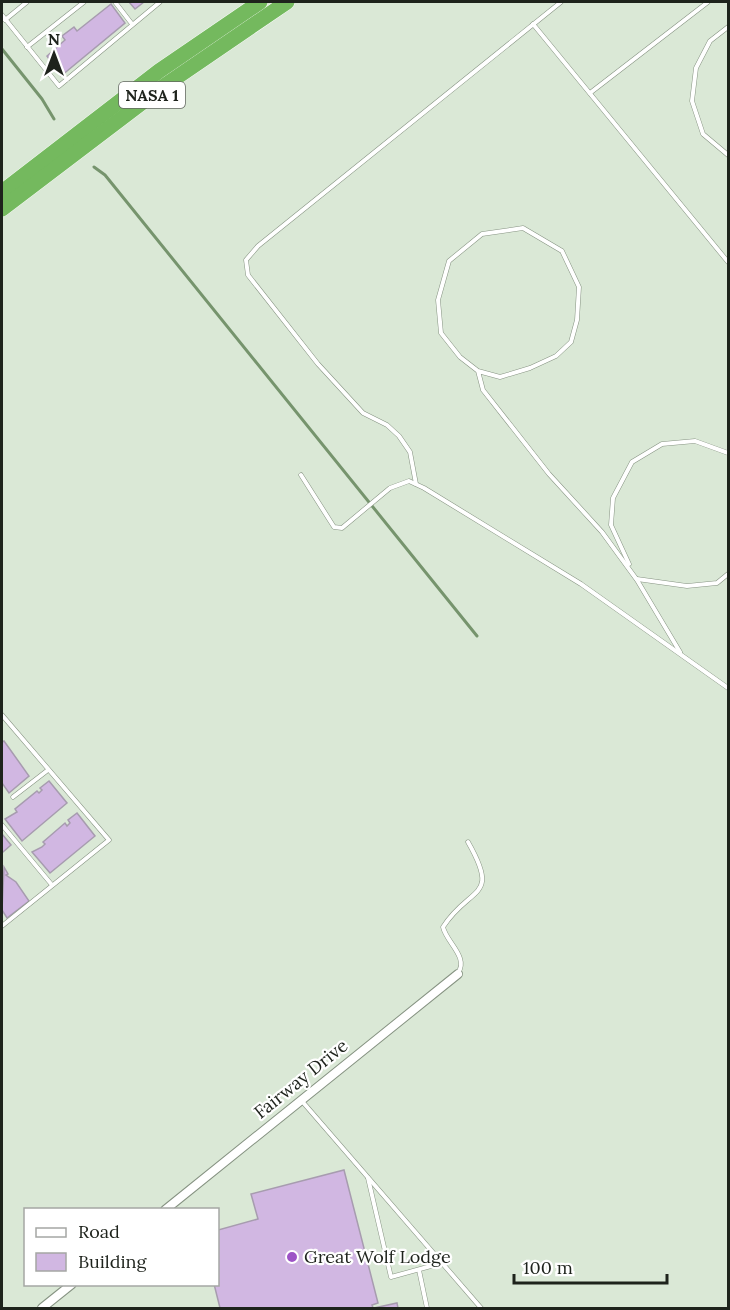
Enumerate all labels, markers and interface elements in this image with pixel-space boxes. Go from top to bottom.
north arrow [24,24,84,84]
text: N [48,29,60,49]
road number: NASA 1 [119,82,185,108]
street label: Fairway Drive [249,1034,352,1123]
legend [24,1208,219,1286]
text: Road [78,1220,120,1243]
place label: Great Wolf Lodge [304,1245,451,1268]
scale bar [514,1247,667,1285]
text: Building [78,1250,148,1273]
marker: Great Wolf Lodge [285,1250,299,1264]
text: 100 m [523,1256,573,1279]

